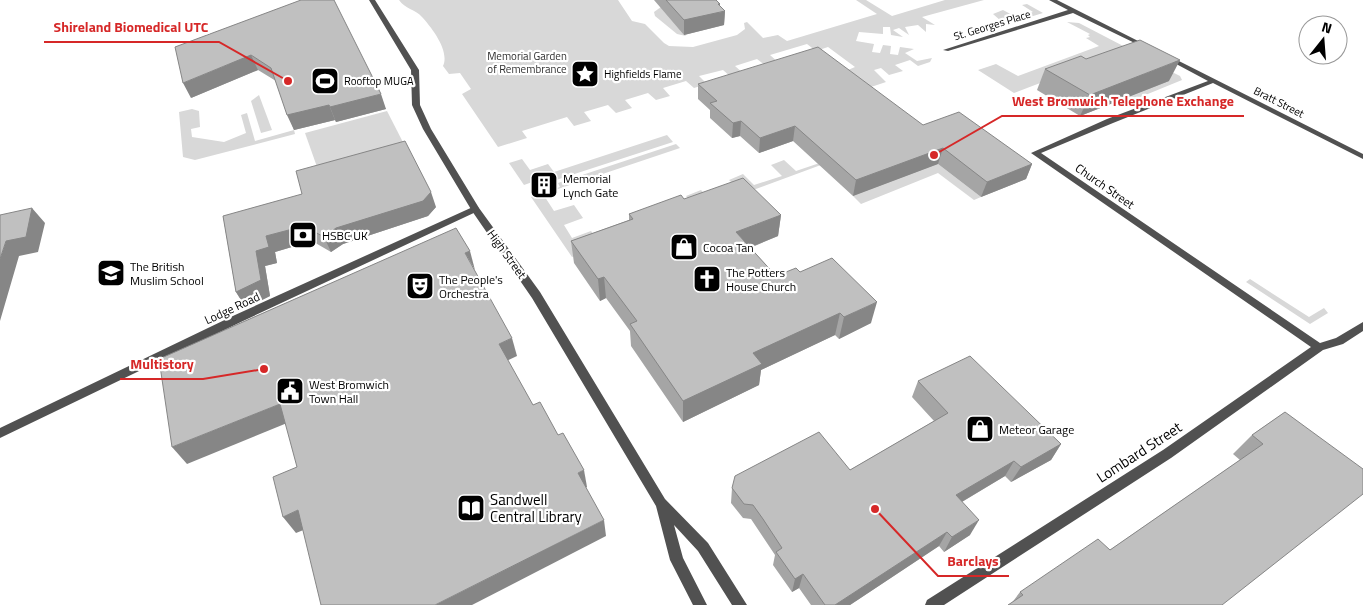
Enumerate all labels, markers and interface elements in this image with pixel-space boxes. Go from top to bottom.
street label: St. Georges Place [951,6,1033,44]
callout: Shireland Biomedical UTC [44,13,219,42]
north arrow [1298,15,1348,65]
text: Shireland Biomedical UTC [54,16,209,37]
text: N [1319,16,1335,39]
park label: Memorial Garden of Remembrance [487,48,567,77]
place icon: Highfields Flame [570,59,600,89]
sports icon: Rooftop MUGA [310,66,340,96]
place label: Highfields Flame [604,66,682,82]
place label: Rooftop MUGA [344,73,414,89]
street label: Bratt Street [1251,82,1307,122]
callout: West Bromwich Telephone Exchange [1002,87,1244,116]
text: West Bromwich Telephone Exchange [1012,90,1234,111]
street label: Church Street [1071,159,1139,214]
place label: Memorial Lynch Gate [563,169,618,202]
building icon: Memorial Lynch Gate [529,170,559,200]
bank icon: HSBC UK [288,220,318,250]
street label: High Street [483,225,532,283]
place label: HSBC UK [322,226,368,245]
shop icon: Cocoa Tan [669,232,699,262]
place label: Cocoa Tan [703,238,754,257]
place label: The British Muslim School [130,257,204,290]
school or university icon: The British Muslim School [96,258,126,288]
place label: The Potters House Church [726,263,796,296]
church icon: The Potters House Church [692,264,722,294]
place label: The People's Orchestra [439,270,503,303]
theatre icon: The People's Orchestra [405,271,435,301]
street label: Lodge Road [201,287,263,329]
callout: Multistory [120,350,203,379]
text: Multistory [130,353,194,374]
place label: West Bromwich Town Hall [309,375,389,408]
public building icon: West Bromwich Town Hall [275,376,305,406]
shop icon: Meteor Garage [965,414,995,444]
street label: Lombard Street [1092,415,1187,488]
place label: Meteor Garage [999,420,1074,439]
place label: Sandwell Central Library [490,488,582,528]
library icon: Sandwell Central Library [456,493,486,523]
callout: Barclays [938,547,1009,576]
text: Barclays [947,550,999,571]

